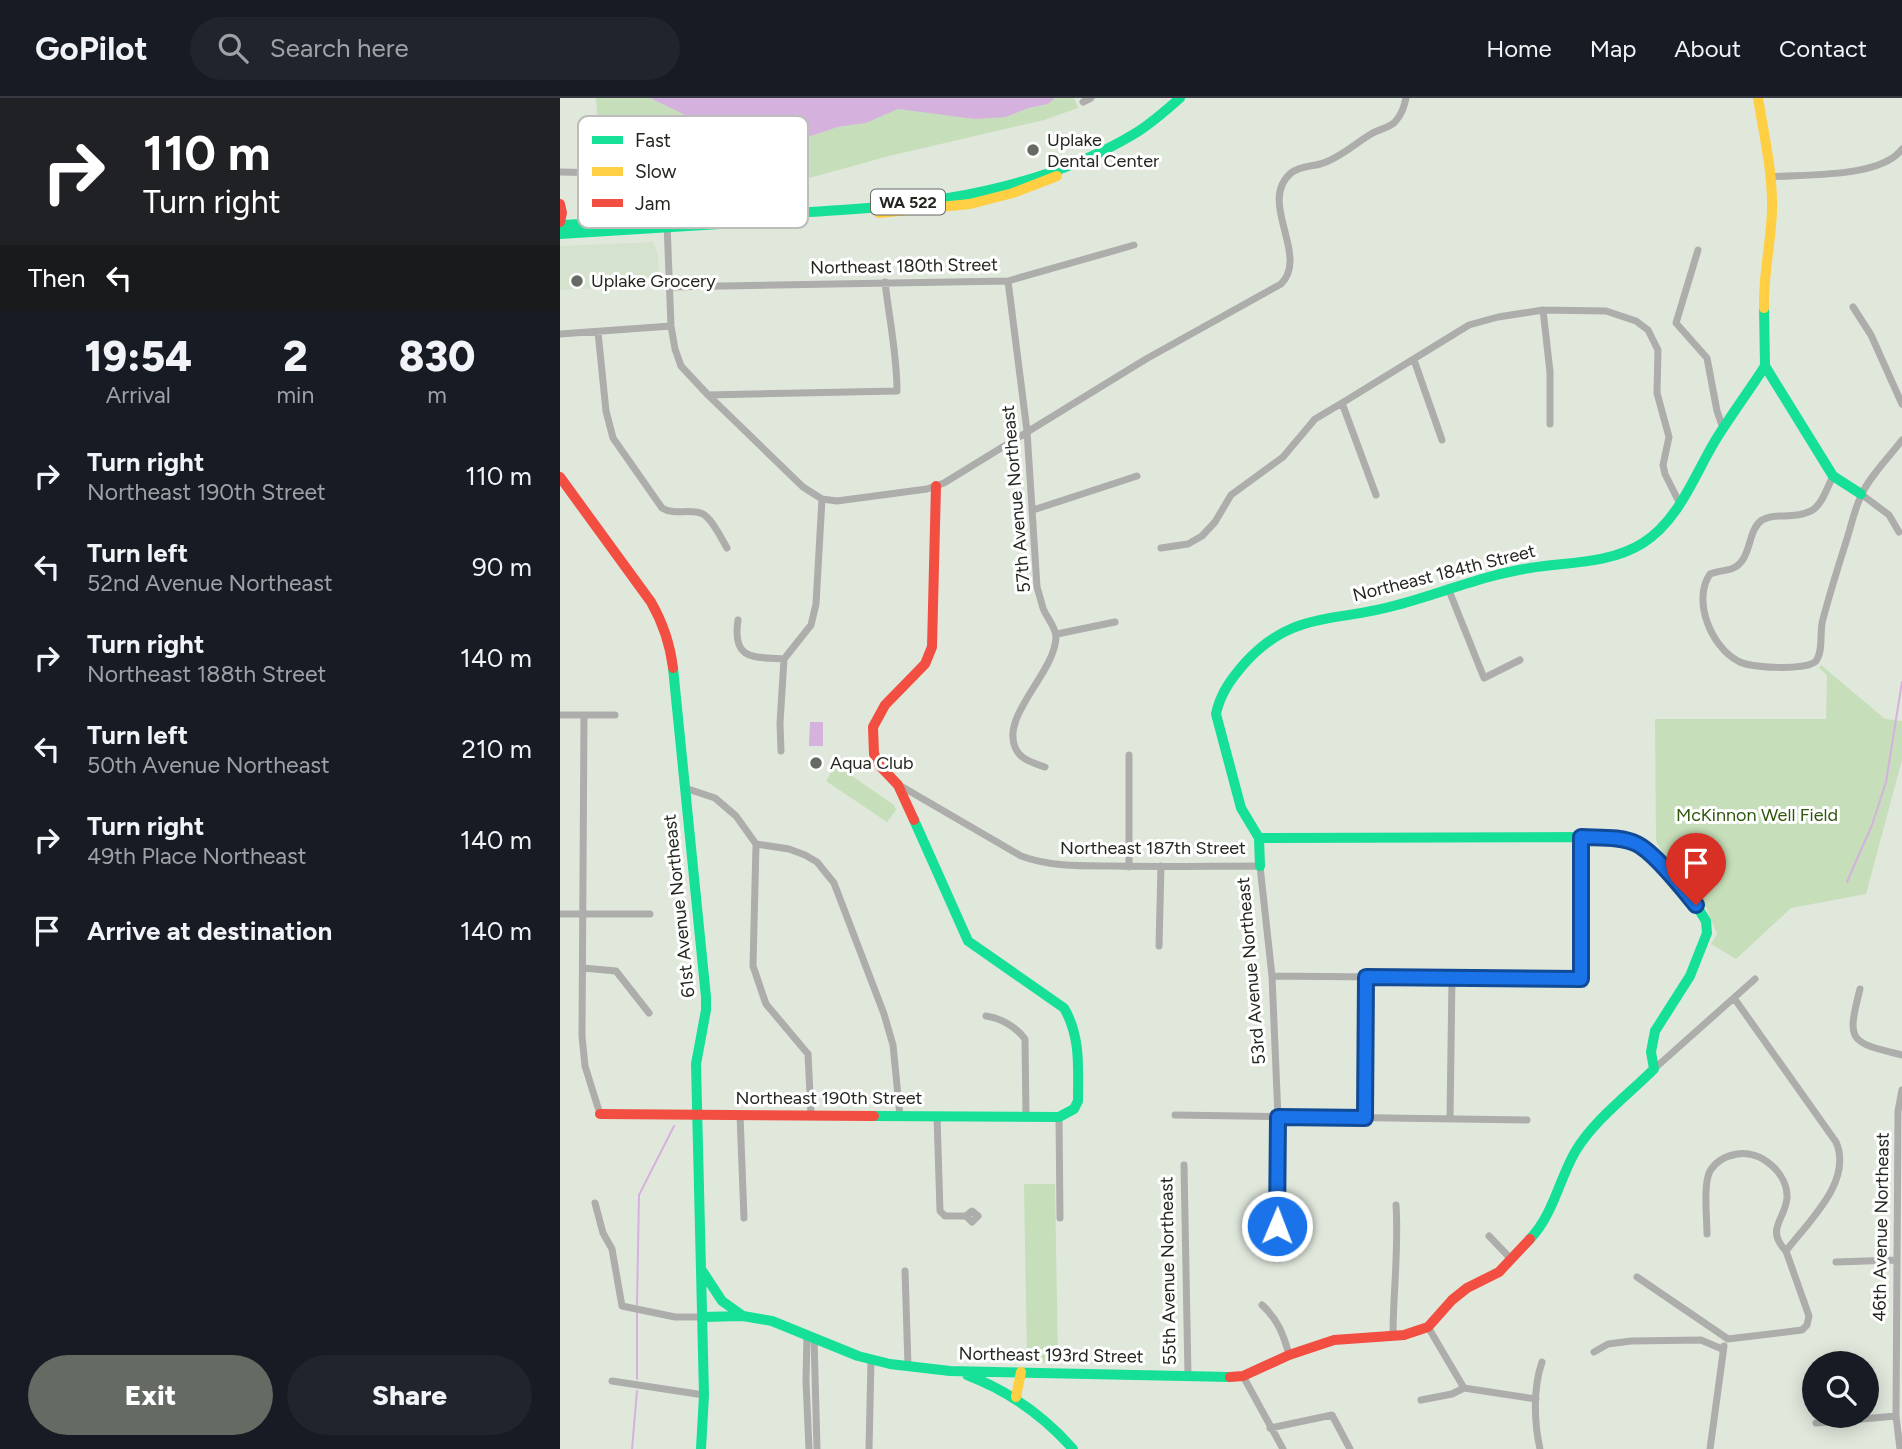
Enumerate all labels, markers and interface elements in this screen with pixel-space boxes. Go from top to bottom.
search box [190,17,680,80]
text: GoPilot [35,29,148,68]
icon: search [214,29,252,67]
text: Search here [270,32,409,64]
text: Home [1486,34,1552,63]
text: Map [1590,34,1636,63]
text: About [1674,34,1741,63]
text: Contact [1779,34,1867,63]
legend [578,116,808,228]
text: 110 m [143,123,271,182]
icon: right [28,126,119,217]
text: Fast [635,129,671,152]
place label: Uplake Dental Center [1047,129,1159,172]
marker: Uplake Dental Center [1025,142,1041,158]
text: Slow [635,160,677,183]
text: Turn right [143,183,281,221]
road number: WA 522 [871,190,945,214]
text: Jam [635,192,671,215]
street label: Northeast 180th Street [810,253,998,279]
icon: left [100,259,138,297]
text: Then [28,262,86,294]
place label: Uplake Grocery [591,270,716,292]
marker: Uplake Grocery [569,273,585,289]
text: 19:54 [85,331,192,382]
text: 2 [283,331,308,382]
text: 830 [399,331,475,382]
text: Arrival [106,381,171,409]
text: min [277,381,314,409]
text: m [427,381,447,409]
street label: 57th Avenue Northeast [997,404,1035,594]
text: Turn right [87,446,204,478]
icon: right [28,457,66,495]
text: 110 m [465,460,532,492]
text: Northeast 190th Street [87,478,326,506]
text: Turn left [87,537,188,569]
street label: Northeast 184th Street [1350,540,1538,606]
icon: left [28,548,66,586]
text: 90 m [472,551,532,583]
text: 52nd Avenue Northeast [87,569,333,597]
text: Turn right [87,628,204,660]
icon: right [28,639,66,677]
text: 140 m [460,642,532,674]
text: Northeast 188th Street [87,660,326,688]
text: Turn left [87,719,188,751]
icon: left [28,730,66,768]
text: 210 m [462,733,532,765]
text: 50th Avenue Northeast [87,751,330,779]
place label: Aqua Club [830,752,914,774]
marker: Aqua Club [808,755,824,771]
park label: McKinnon Well Field [1676,804,1838,826]
text: Turn right [87,810,204,842]
street label: 61st Avenue Northeast [658,813,700,999]
icon: right [28,821,66,859]
text: 140 m [460,824,532,856]
pin [1666,833,1726,905]
street label: Northeast 187th Street [1060,837,1246,859]
text: 49th Place Northeast [87,842,306,870]
icon: arrive [1677,844,1715,882]
street label: 53rd Avenue Northeast [1232,876,1270,1066]
icon: arrive [28,912,66,950]
text: Arrive at destination [87,915,332,947]
text: 140 m [460,915,532,947]
street label: Northeast 190th Street [736,1087,923,1109]
street label: 46th Avenue Northeast [1868,1132,1894,1322]
street label: 55th Avenue Northeast [1155,1176,1181,1366]
position arrow [1240,1189,1314,1263]
street label: Northeast 193rd Street [958,1342,1144,1368]
map controls [1802,1351,1879,1428]
button: search [1802,1351,1879,1428]
button: Exit [28,1355,273,1435]
button: Share [287,1355,532,1435]

